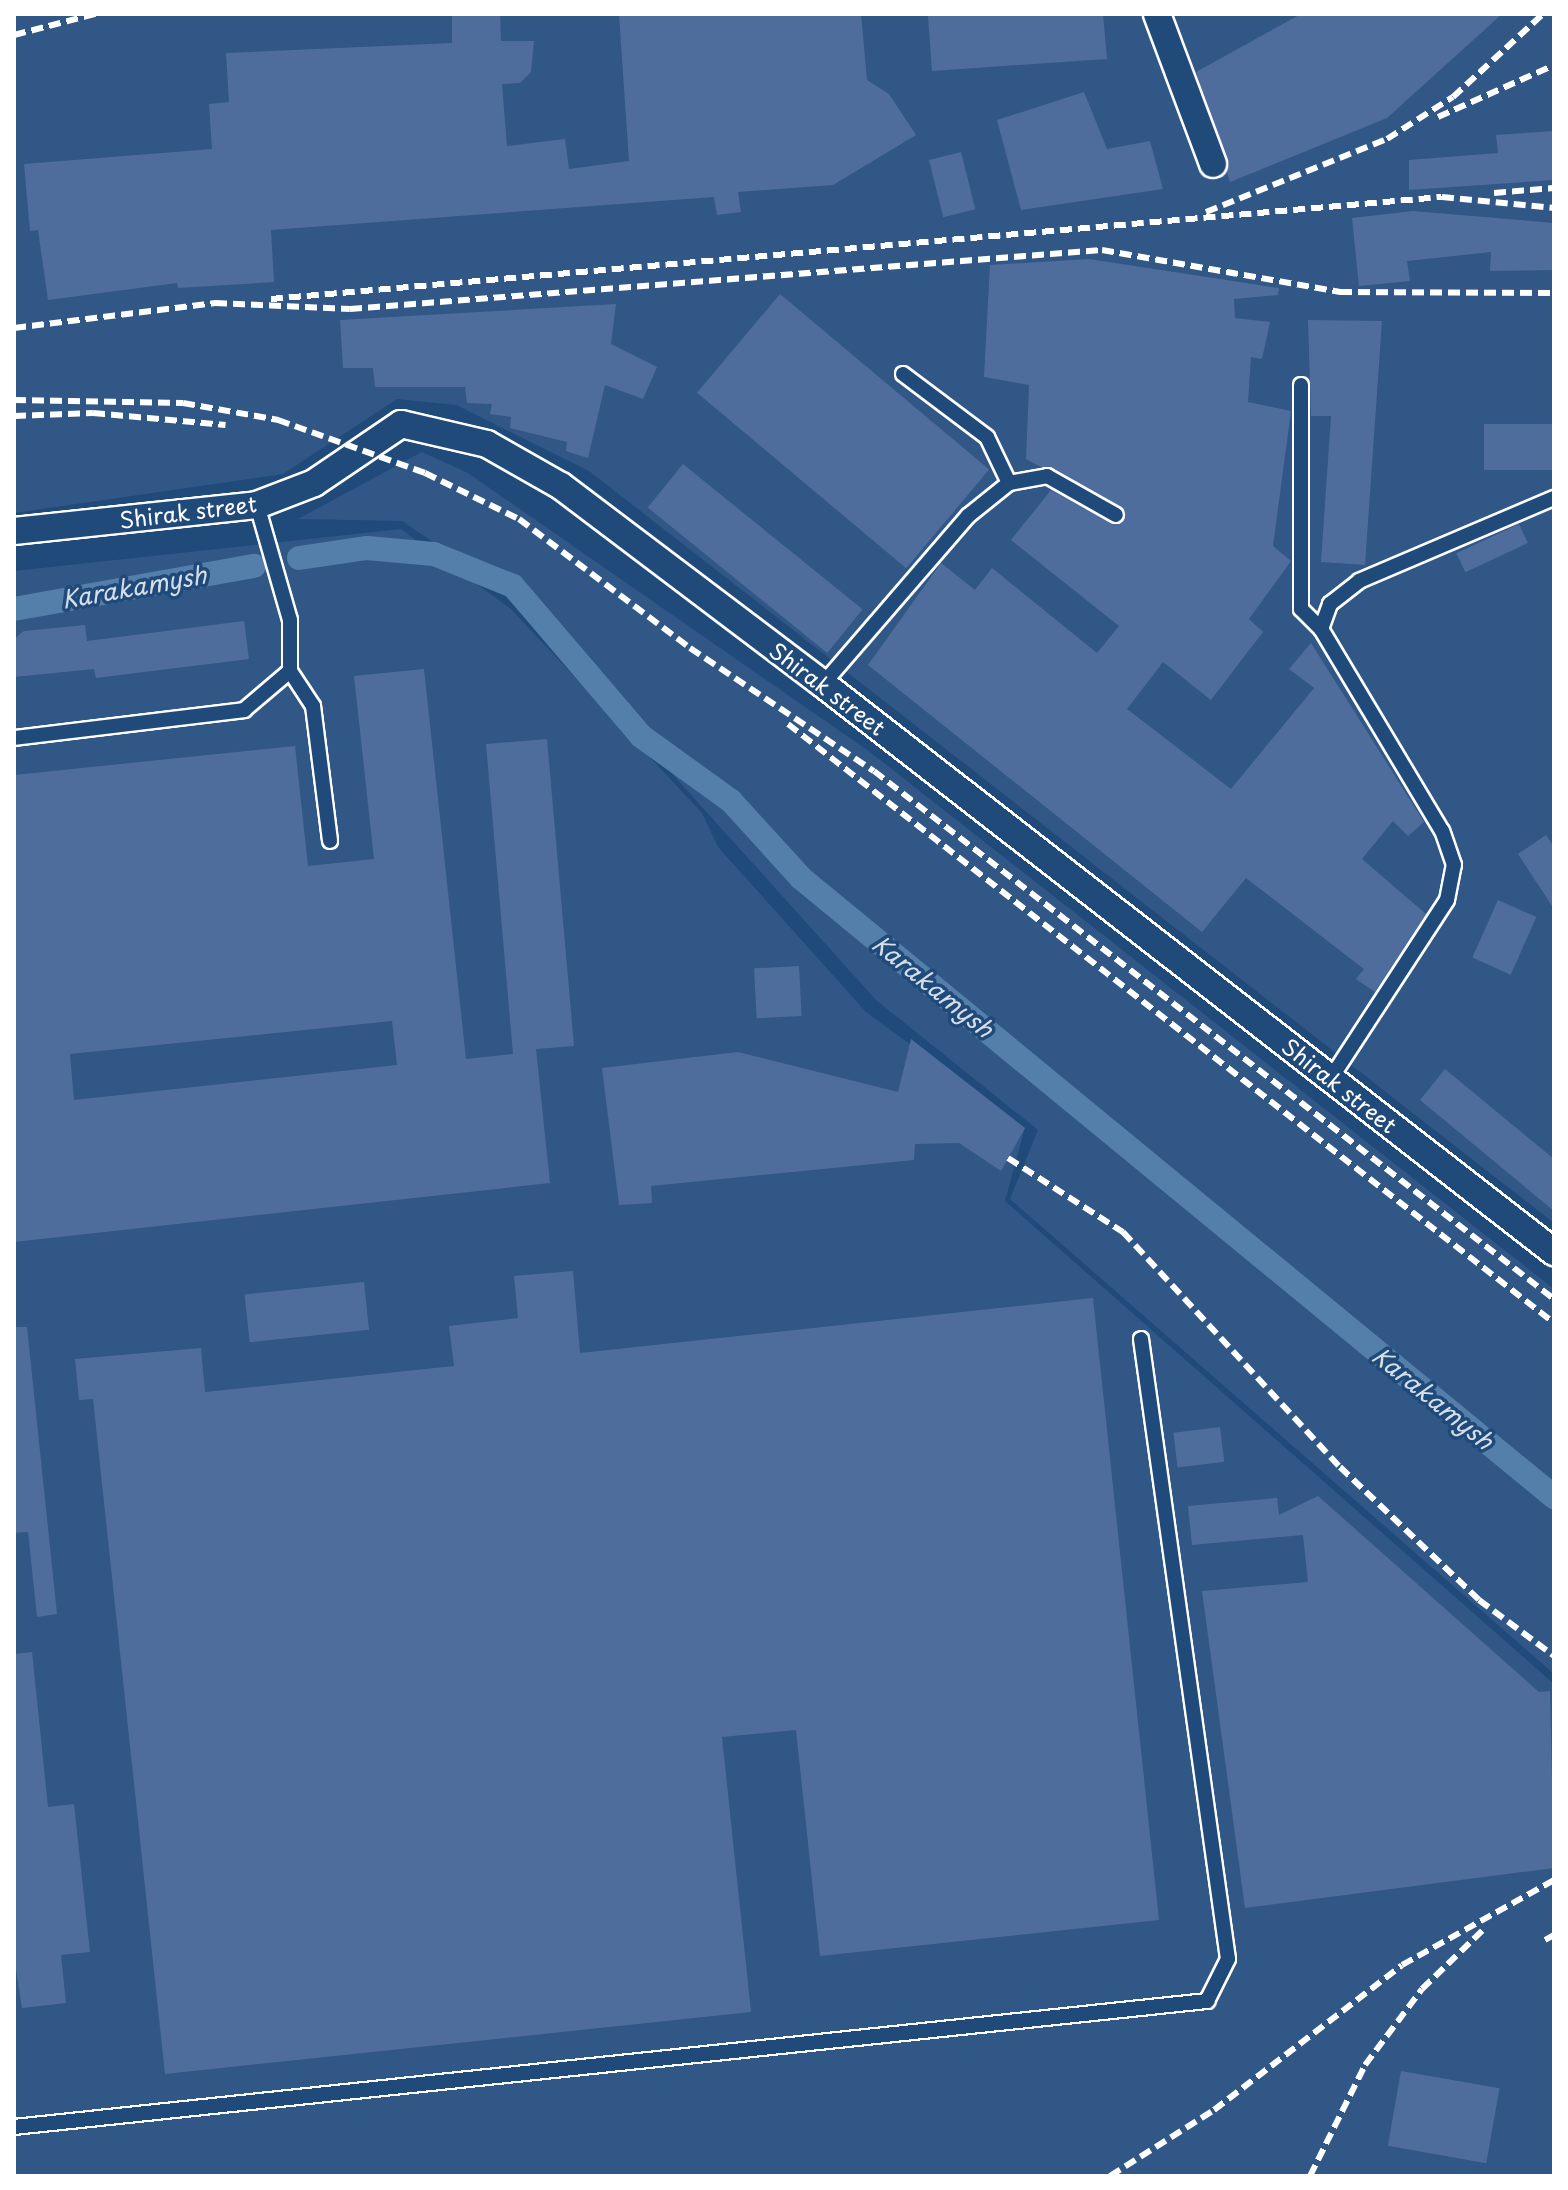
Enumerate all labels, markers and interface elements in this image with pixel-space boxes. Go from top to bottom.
street label: Shirak street [117,489,259,533]
water label: Karakamysh [59,560,209,614]
street label: Shirak street [764,636,892,740]
water label: Karakamysh [867,929,999,1043]
street label: Shirak street [1277,1032,1403,1138]
water label: Karakamysh [1367,1341,1499,1455]

